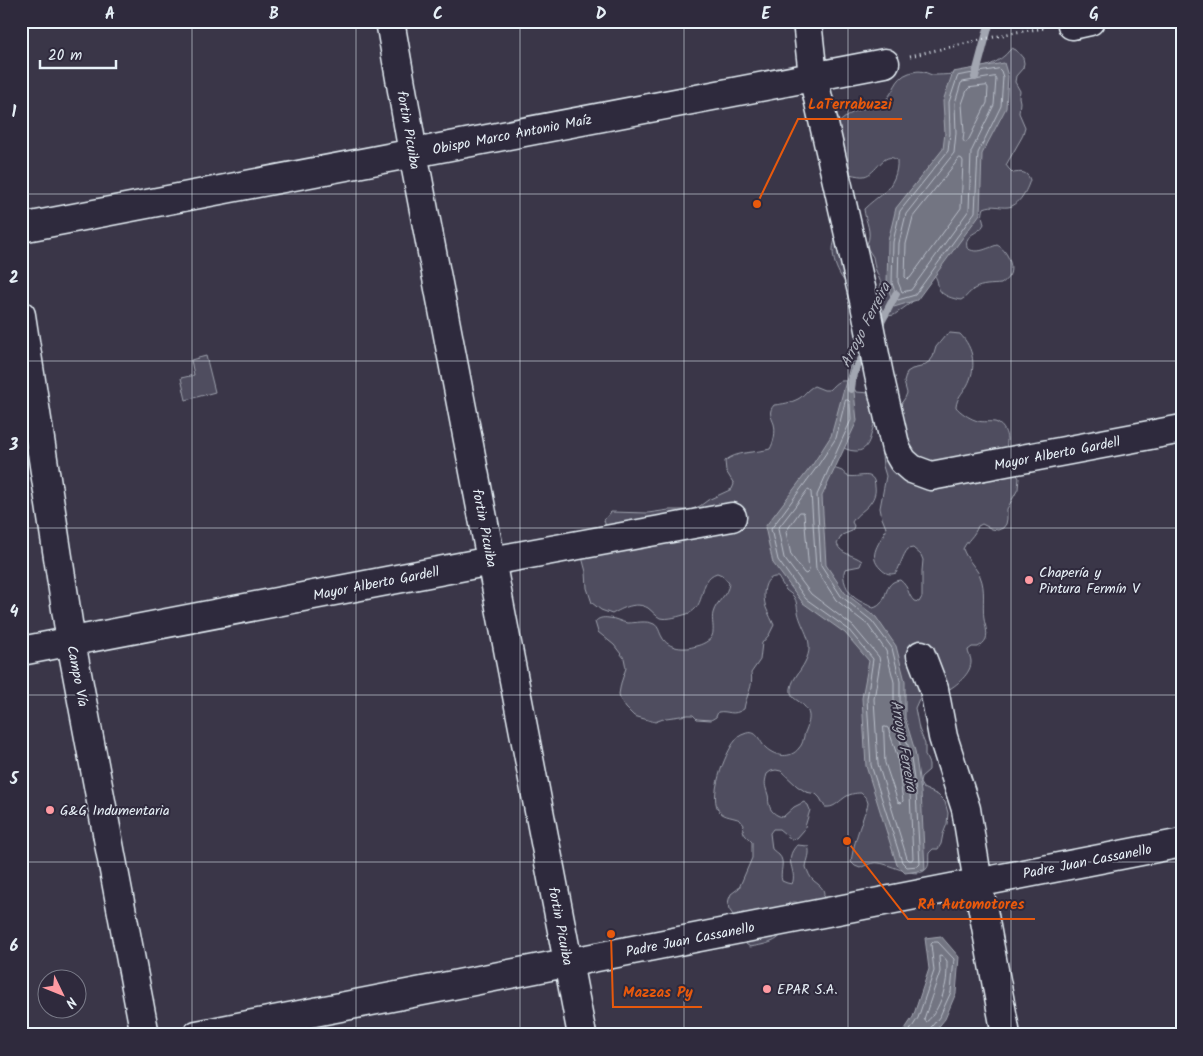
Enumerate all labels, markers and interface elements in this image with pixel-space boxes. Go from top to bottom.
text: A [105,2,115,27]
text: B [269,2,279,27]
text: C [433,2,443,27]
text: D [596,2,607,27]
text: E [762,2,772,27]
text: F [925,2,935,27]
text: G [1089,2,1099,27]
scale bar [40,38,116,70]
text: 20 m [48,44,82,68]
street label: fortin Picuiba [390,89,426,171]
callout: LaTerrabuzzi [798,89,902,119]
text: LaTerrabuzzi [808,93,893,117]
text: 1 [12,100,17,125]
street label: Obispo Marco Antonio Maíz [431,109,594,161]
text: 2 [9,266,19,291]
water label: Arroyo Ferreira [834,278,898,372]
street label: Mayor Alberto Gardell [992,431,1123,477]
text: 3 [9,433,19,458]
street label: fortin Picuiba [466,487,502,569]
street label: Mayor Alberto Gardell [311,561,442,607]
place label: Chapería y Pintura Fermín V [1039,562,1141,600]
marker: Chapería y Pintura Fermín V [1023,574,1035,586]
text: 4 [10,600,19,625]
street label: Campo Vía [60,644,94,709]
water label: Arroyo Ferreira [883,699,923,795]
text: 5 [9,767,20,792]
place label: G&G Indumentaria [60,800,170,822]
marker: G&G Indumentaria [44,804,56,816]
street label: Padre Juan Cassanello [1021,839,1154,885]
street label: fortin Picuiba [542,885,578,967]
callout: RA Automotores [908,889,1035,919]
text: RA Automotores [917,893,1025,917]
street label: Padre Juan Cassanello [624,917,757,963]
text: 6 [10,934,19,959]
north arrow [38,968,88,1018]
callout: Mazzas Py [613,977,702,1007]
place label: EPAR S.A. [777,979,838,1001]
text: Mazzas Py [623,981,693,1005]
marker: EPAR S.A. [761,983,773,995]
text: N [60,991,82,1013]

